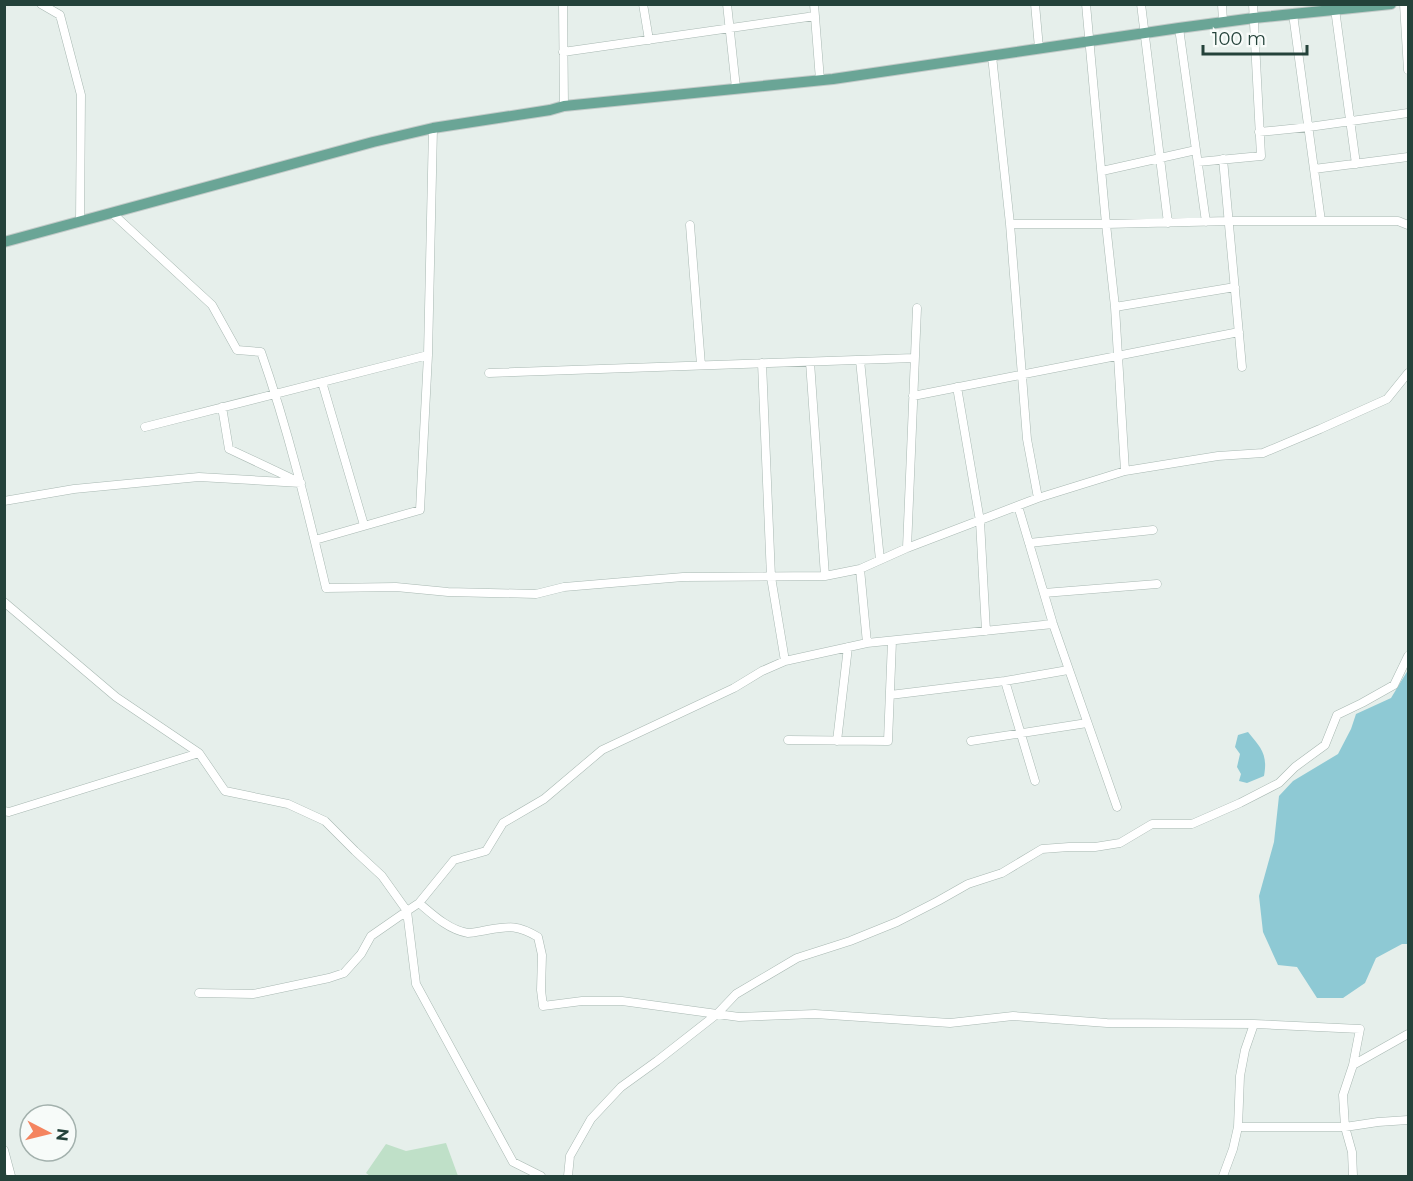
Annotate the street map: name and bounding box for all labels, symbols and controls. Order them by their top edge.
scale bar [1203,18,1306,56]
text: 100 m [1212,28,1266,50]
north arrow [18,1103,78,1163]
text: N [52,1127,73,1142]

